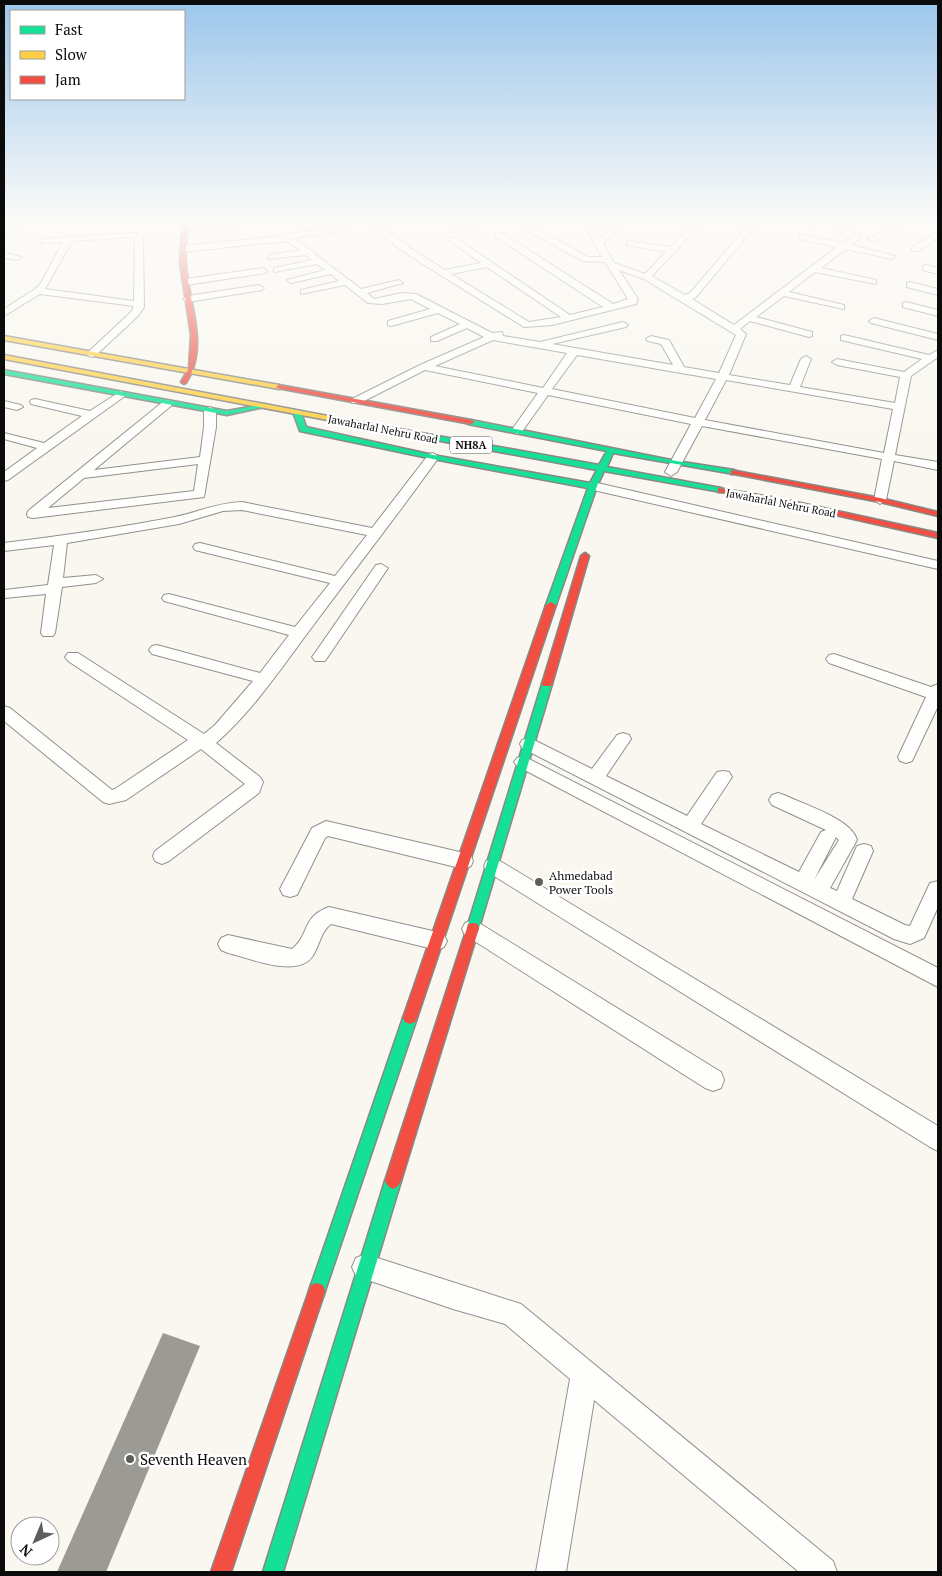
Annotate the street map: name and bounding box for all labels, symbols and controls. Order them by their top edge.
legend [10,10,185,100]
text: Fast [55,19,83,39]
text: Slow [55,44,88,64]
text: Jam [55,69,81,89]
street label: Jawaharlal Nehru Road [327,411,439,447]
road number: NH8A [450,436,492,454]
street label: Jawaharlal Nehru Road [725,485,837,521]
place label: Ahmedabad Power Tools [549,868,613,897]
marker: Ahmedabad Power Tools [533,876,545,888]
place label: Seventh Heaven [140,1449,247,1469]
marker: Seventh Heaven [124,1453,136,1465]
north arrow [10,1516,60,1566]
text: N [15,1540,36,1561]

